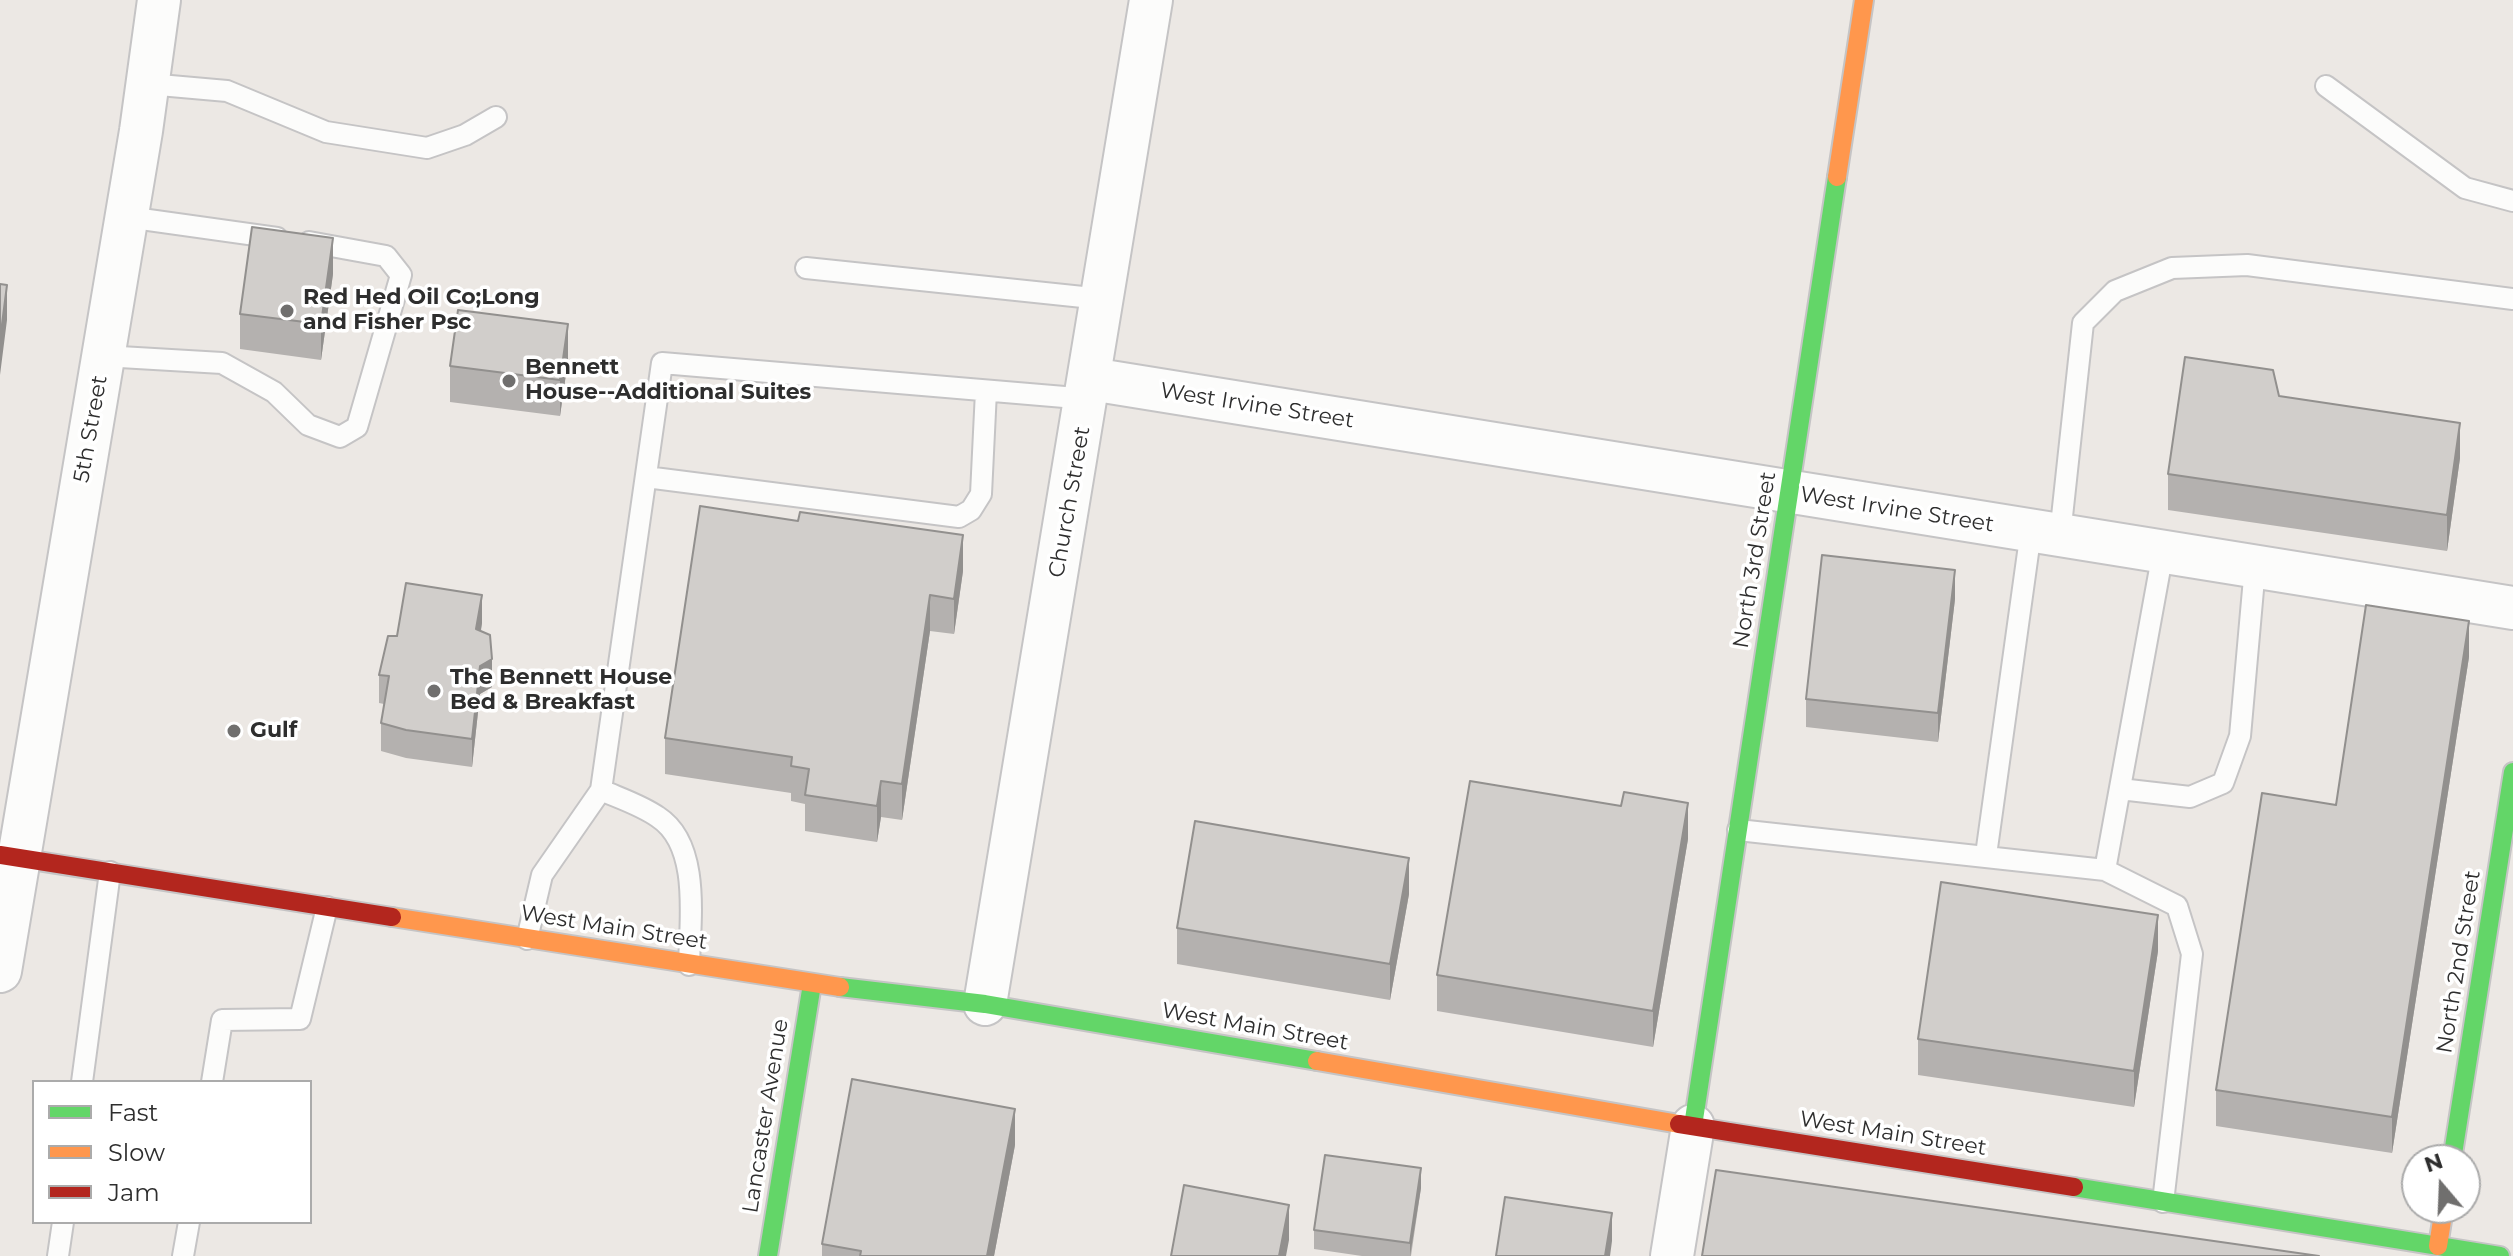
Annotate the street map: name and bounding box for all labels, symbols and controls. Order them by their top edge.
place label: Red Hed Oil Co;Long and Fisher Psc [303,285,540,336]
marker: Red Hed Oil Co;Long and Fisher Psc [278,302,296,320]
place label: Bennett House--Additional Suites [525,355,811,406]
marker: Bennett House--Additional Suites [500,372,518,390]
street label: 5th Street [69,373,113,485]
street label: West Irvine Street [1158,378,1356,434]
street label: Church Street [1044,424,1096,580]
street label: North 3rd Street [1728,470,1782,650]
street label: West Irvine Street [1798,482,1996,538]
place label: The Bennett House Bed & Breakfast [450,665,672,716]
marker: The Bennett House Bed & Breakfast [425,682,443,700]
place label: Gulf [250,718,297,744]
marker: Gulf [225,722,243,740]
street label: North 2nd Street [2431,869,2487,1055]
street label: West Main Street [519,900,709,956]
street label: West Main Street [1160,998,1350,1056]
street label: Lancaster Avenue [738,1017,794,1215]
legend [32,1080,312,1224]
text: Fast [108,1098,158,1127]
street label: West Main Street [1798,1106,1988,1162]
text: Slow [108,1138,165,1167]
north arrow [2401,1144,2481,1224]
text: N [2421,1147,2446,1178]
text: Jam [108,1178,160,1207]

